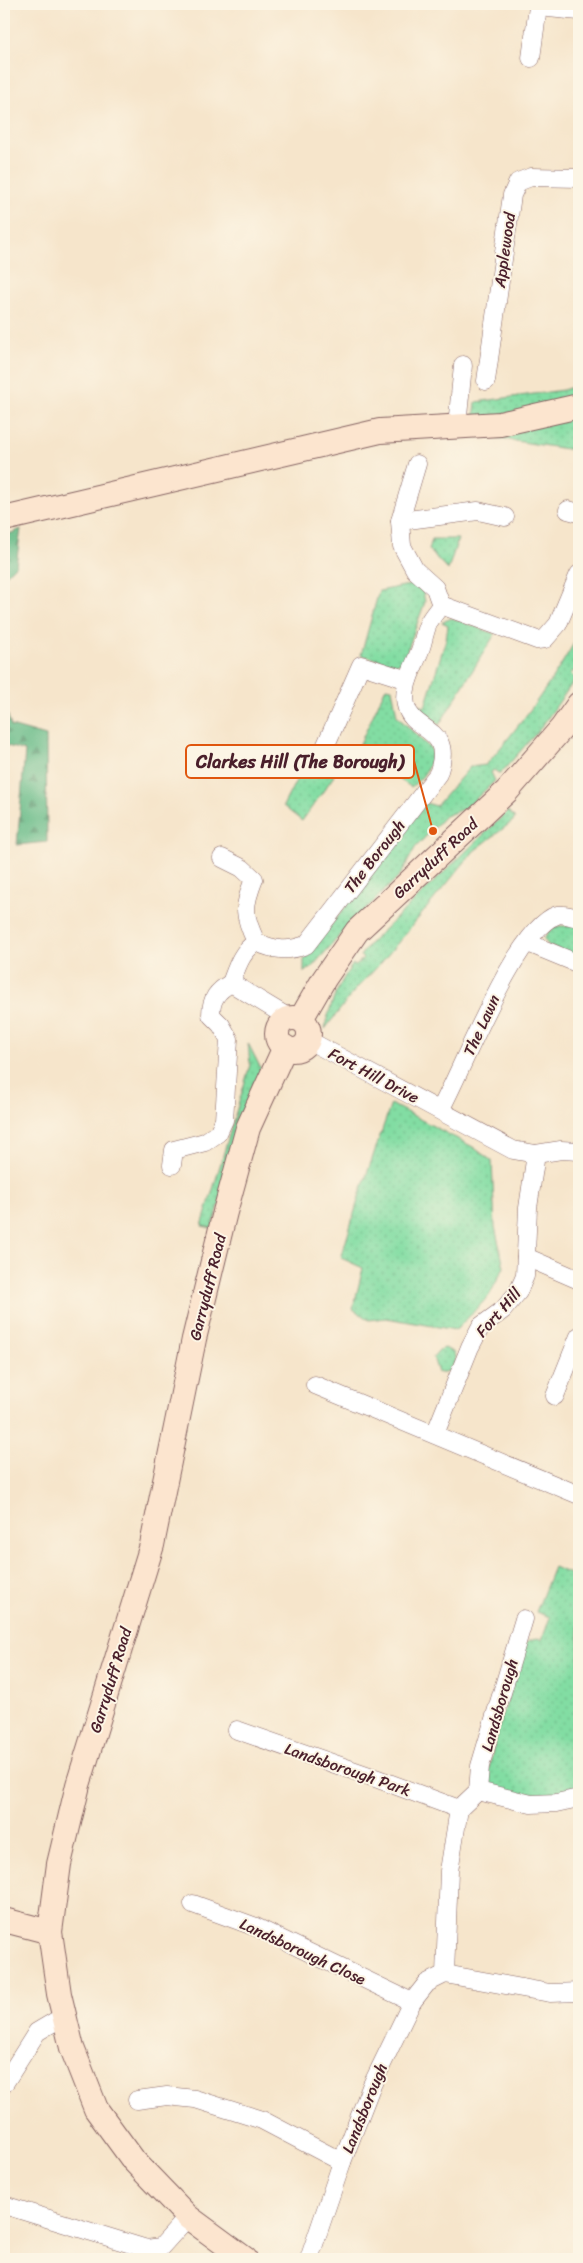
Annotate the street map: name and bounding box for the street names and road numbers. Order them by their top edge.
street label: Applewood [485,209,524,291]
street label: Garryduff Road [386,810,486,906]
street label: The Borough [336,813,413,900]
street label: The Lawn [455,989,508,1061]
street label: Fort Hill Drive [323,1039,425,1112]
street label: Garryduff Road [180,1229,235,1343]
street label: Fort Hill [468,1280,529,1344]
street label: Garryduff Road [81,1622,141,1736]
street label: Landsborough [472,1655,527,1755]
street label: Landsborough Park [281,1734,415,1805]
street label: Landsborough Close [235,1909,371,1994]
street label: Landsborough [333,2058,396,2158]

